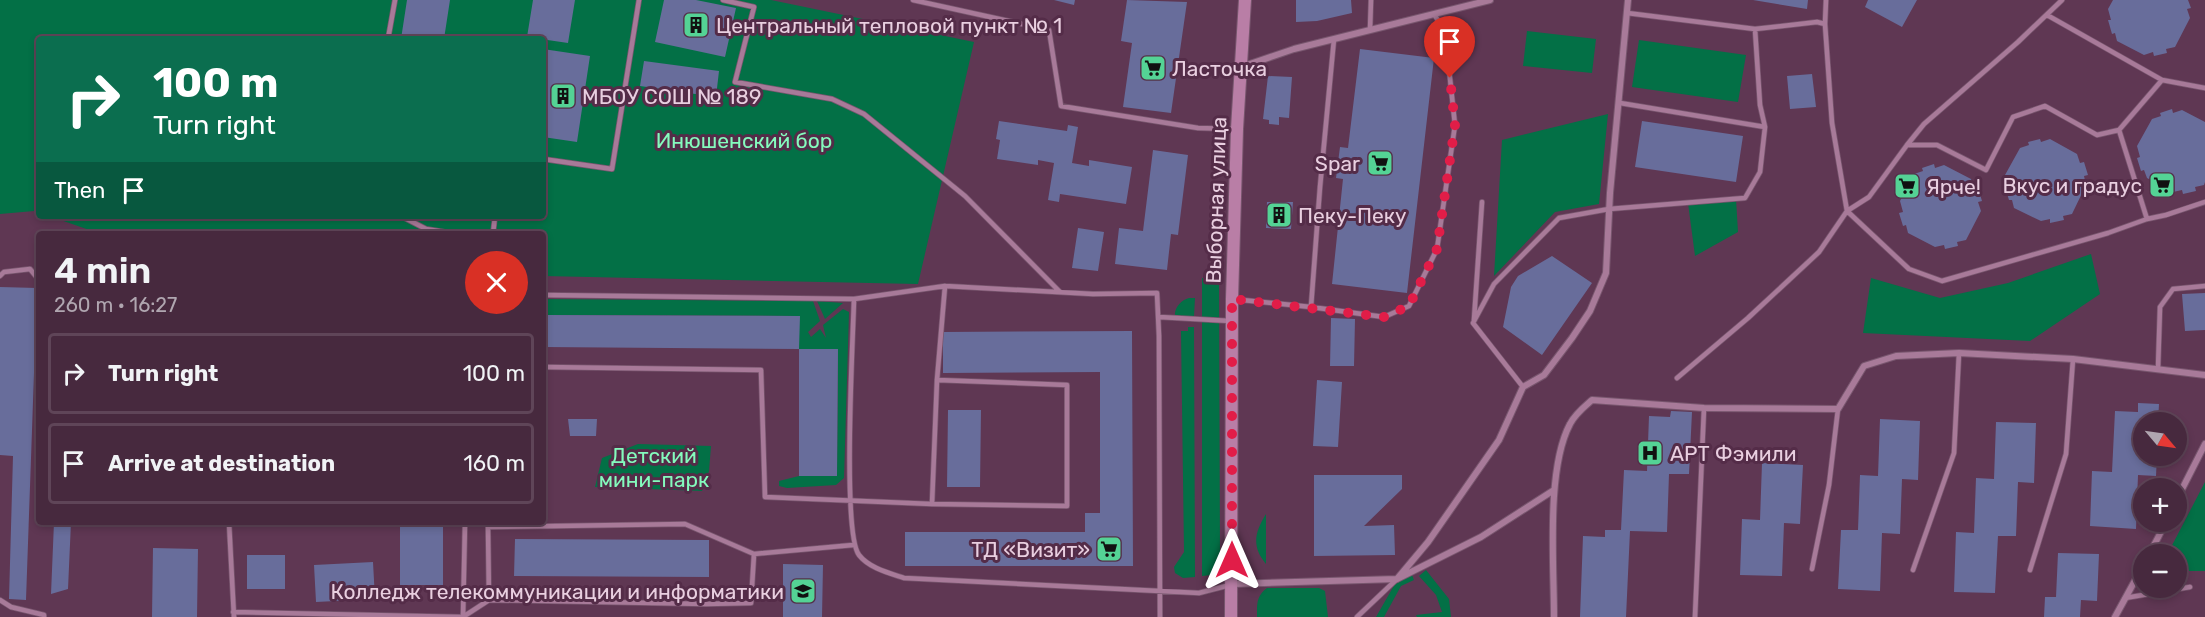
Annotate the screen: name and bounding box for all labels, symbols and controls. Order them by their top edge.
building icon: Центральный тепловой пункт № 1 [681,10,711,40]
place label: Центральный тепловой пункт № 1 [716,13,1062,38]
pin [1424,16,1475,78]
icon: arrive [1433,25,1466,58]
supermarket icon: Ласточка [1138,53,1168,83]
place label: Ласточка [1172,56,1267,81]
text: 100 m [153,58,278,108]
icon: right [54,60,132,138]
building icon: МБОУ СОШ № 189 [548,81,578,111]
place label: МБОУ СОШ № 189 [582,84,761,109]
text: Turn right [153,109,276,141]
street label: Выборная улица [1201,116,1231,284]
park label: Инюшенский бор [656,128,832,153]
supermarket icon: Spar [1365,148,1395,178]
place label: Spar [1315,151,1360,176]
supermarket icon: Вкус и градус [2147,170,2177,200]
supermarket icon: Ярче! [1892,171,1922,201]
place label: Вкус и градус [2002,173,2142,198]
icon: arrive [117,174,150,207]
place label: Ярче! [1926,174,1981,199]
text: Then [54,177,105,204]
building icon: Пеку-Пеку [1264,200,1294,230]
place label: Пеку-Пеку [1298,203,1407,228]
text: 4 min [54,249,151,292]
button: close [465,251,528,314]
text: 260 m · 16:27 [54,293,177,317]
icon: right [57,357,90,390]
text: Turn right [108,360,218,387]
text: 100 m [463,360,525,387]
north arrow [2133,412,2187,466]
map controls [2133,412,2187,598]
hospital icon: АРТ Фэмили [1635,438,1665,468]
place label: АРТ Фэмили [1670,441,1797,466]
park label: Детский мини-парк [599,443,709,492]
icon: arrive [57,447,90,480]
text: Arrive at destination [108,450,335,477]
text: 160 m [463,450,525,477]
button: + [2133,478,2187,532]
position arrow [1200,528,1264,592]
supermarket icon: ТД «Визит» [1094,534,1124,564]
place label: ТД «Визит» [971,537,1090,562]
button: − [2133,544,2187,598]
school or university icon: Колледж телекоммуникации и информатики [788,576,818,606]
place label: Колледж телекоммуникации и информатики [331,579,784,604]

